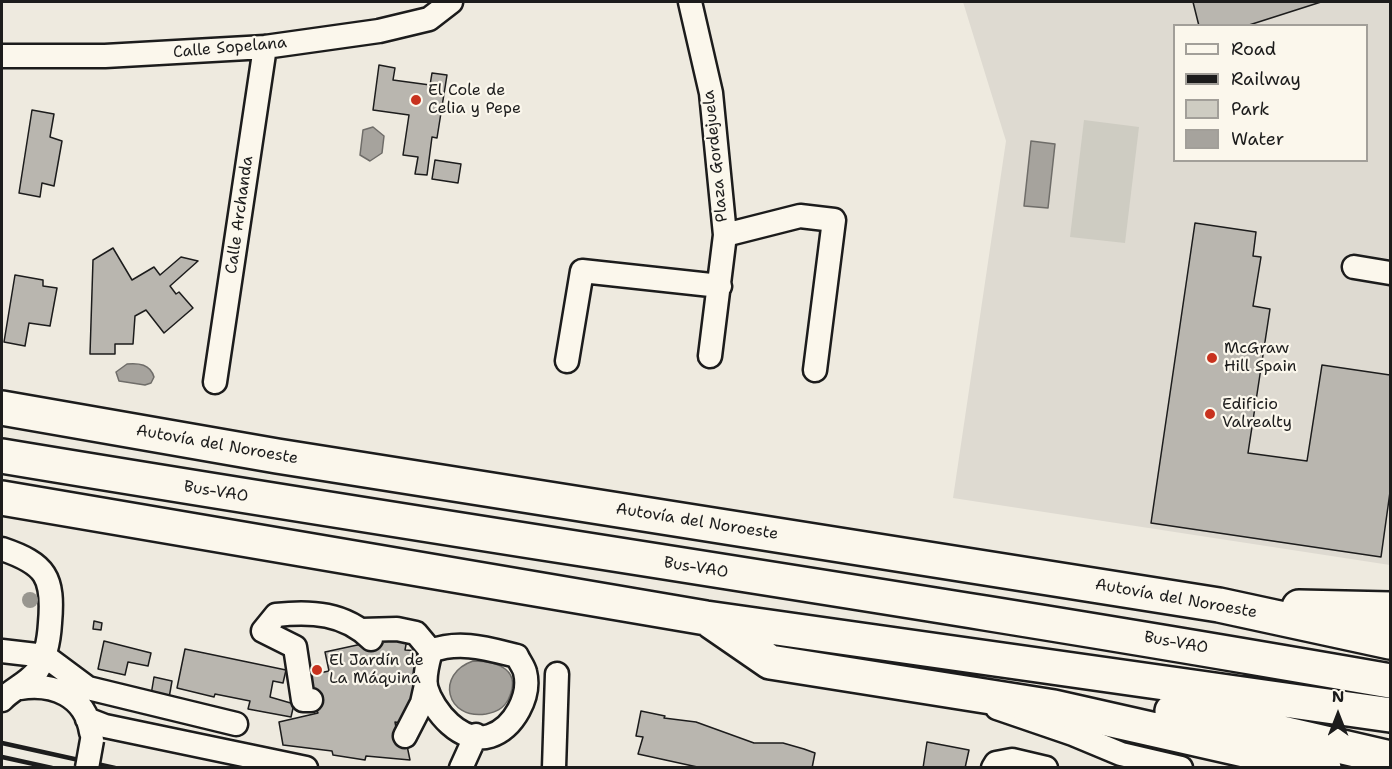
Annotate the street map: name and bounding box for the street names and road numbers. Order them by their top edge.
street label: Calle Sopelana [172,33,288,63]
street label: Plaza Gordejuela [700,89,732,223]
street label: Calle Archanda [222,155,258,275]
street label: Autovía del Noroeste [135,421,299,469]
street label: Bus-VAO [183,477,249,507]
street label: Autovía del Noroeste [614,500,780,544]
street label: Bus-VAO [663,553,729,583]
street label: Autovía del Noroeste [1094,575,1258,623]
street label: Bus-VAO [1142,628,1210,658]

